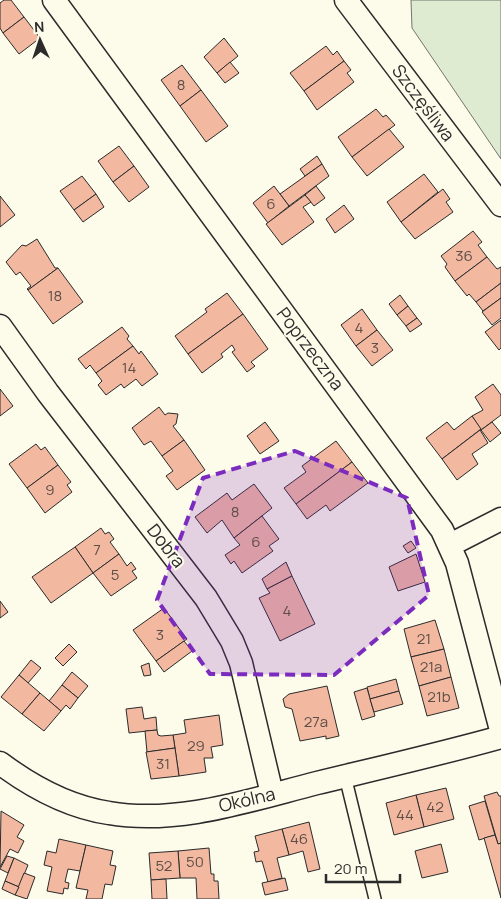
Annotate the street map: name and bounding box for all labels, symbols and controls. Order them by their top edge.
north arrow [15,15,65,65]
text: N [34,17,45,36]
street label: Szczęśliwa [387,59,461,146]
house number: 8 [177,74,185,95]
house number: 6 [266,193,276,214]
house number: 36 [455,245,473,266]
house number: 18 [48,285,62,306]
street label: Poprzeczna [272,302,350,395]
house number: 4 [355,317,364,338]
house number: 3 [371,337,379,358]
house number: 14 [122,357,136,378]
house number: 9 [45,479,55,500]
house number: 8 [231,501,239,522]
street label: Dobra [142,518,191,572]
house number: 6 [251,531,261,552]
house number: 7 [93,539,101,560]
house number: 5 [111,564,119,585]
house number: 4 [283,600,292,621]
house number: 3 [156,624,164,645]
house number: 21 [417,628,431,649]
house number: 21a [420,656,442,677]
house number: 21b [427,686,451,707]
house number: 27a [304,711,328,732]
house number: 29 [187,735,205,756]
house number: 31 [156,753,170,774]
street label: Okólna [216,781,277,817]
house number: 42 [426,796,444,817]
house number: 44 [396,804,414,825]
house number: 46 [290,828,308,849]
house number: 50 [186,851,204,872]
scale bar [326,852,400,884]
house number: 52 [156,855,172,876]
text: 20 m [334,858,367,879]

